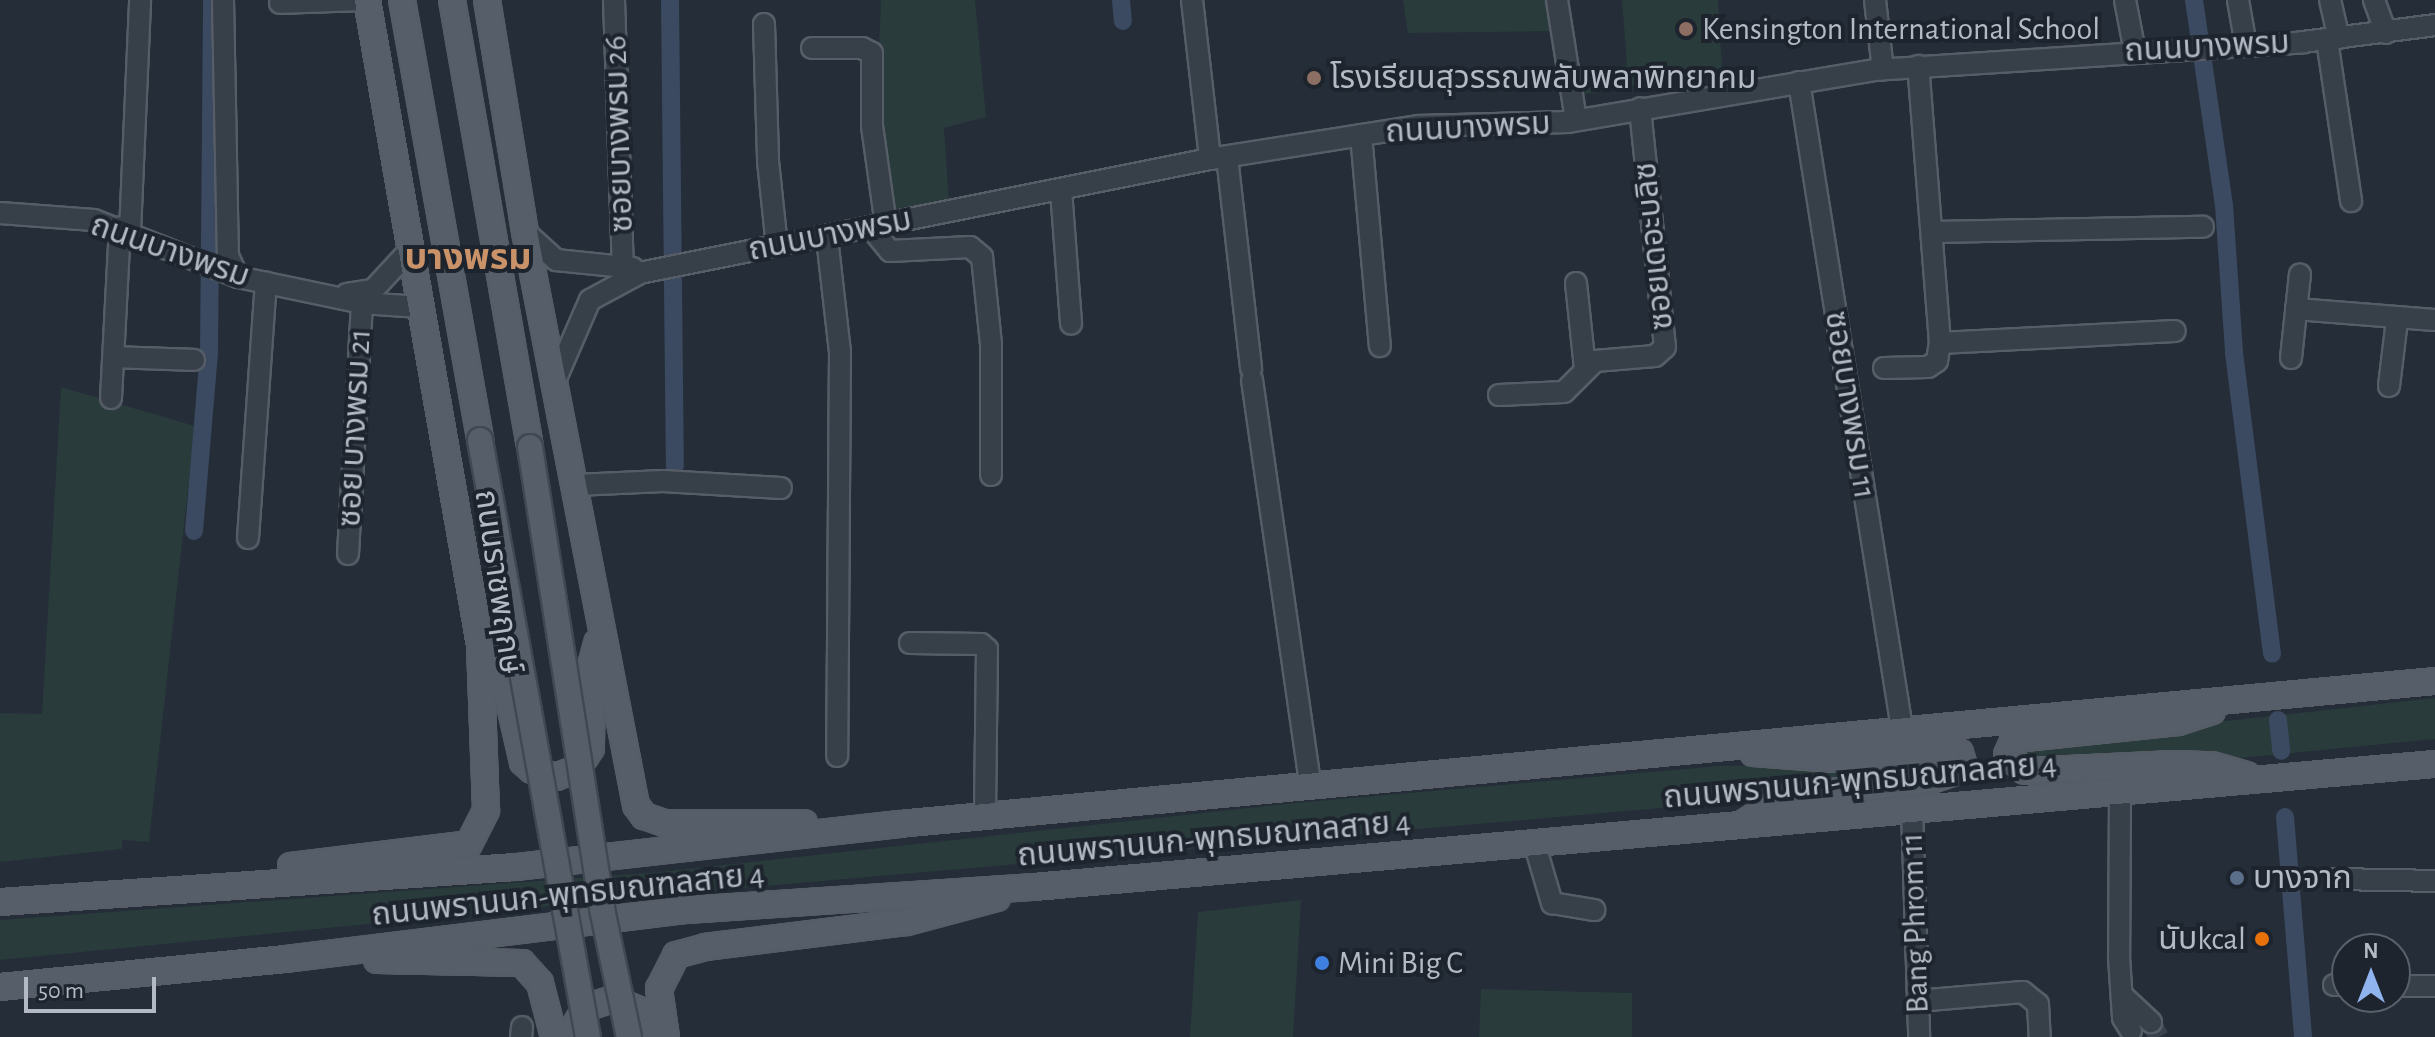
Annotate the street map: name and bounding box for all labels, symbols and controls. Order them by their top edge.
place label: Kensington International School [1702,10,2100,48]
marker: Kensington International School [1677,20,1695,38]
street label: ถนนบางพรม [2123,23,2291,71]
street label: ซอยบางพรม 26 [596,35,642,233]
place label: โรงเรียนสุวรรณพลับพลาพิทยาคม [1330,59,1756,97]
marker: โรงเรียนสุวรรณพลับพลาพิทยาคม [1305,69,1323,87]
street label: ถนนบางพรม [1384,104,1552,152]
street label: ซอยเดอะบลิซ [1626,160,1682,332]
street label: ถนนบางพรม [745,200,915,270]
street label: ถนนบางพรม [86,206,254,296]
district label: บางพรม [404,237,532,281]
street label: ซอยบางพรม 11 [1816,308,1884,502]
street label: ซอย บางพรม 21 [331,328,379,528]
street label: ถนนราชพฤกษ์ [466,487,530,677]
street label: ถนนพรานนก-พุทธมณฑลสาย 4 [1662,745,2058,817]
street label: ถนนพรานนก-พุทธมณฑลสาย 4 [1016,803,1412,875]
street label: Bang Phrom 11 [1893,832,1937,1014]
street label: ถนนพรานนก-พุทธมณฑลสาย 4 [370,855,766,935]
place label: บางจาก [2253,859,2352,897]
marker: บางจาก [2228,869,2246,887]
place label: นับkcal [2158,920,2246,958]
marker: นับkcal [2253,930,2271,948]
north arrow [2331,933,2411,1013]
text: N [2363,940,2379,962]
place label: Mini Big C [1338,944,1463,982]
marker: Mini Big C [1313,954,1331,972]
scale bar [28,961,160,1011]
text: 50 m [38,979,84,1003]

